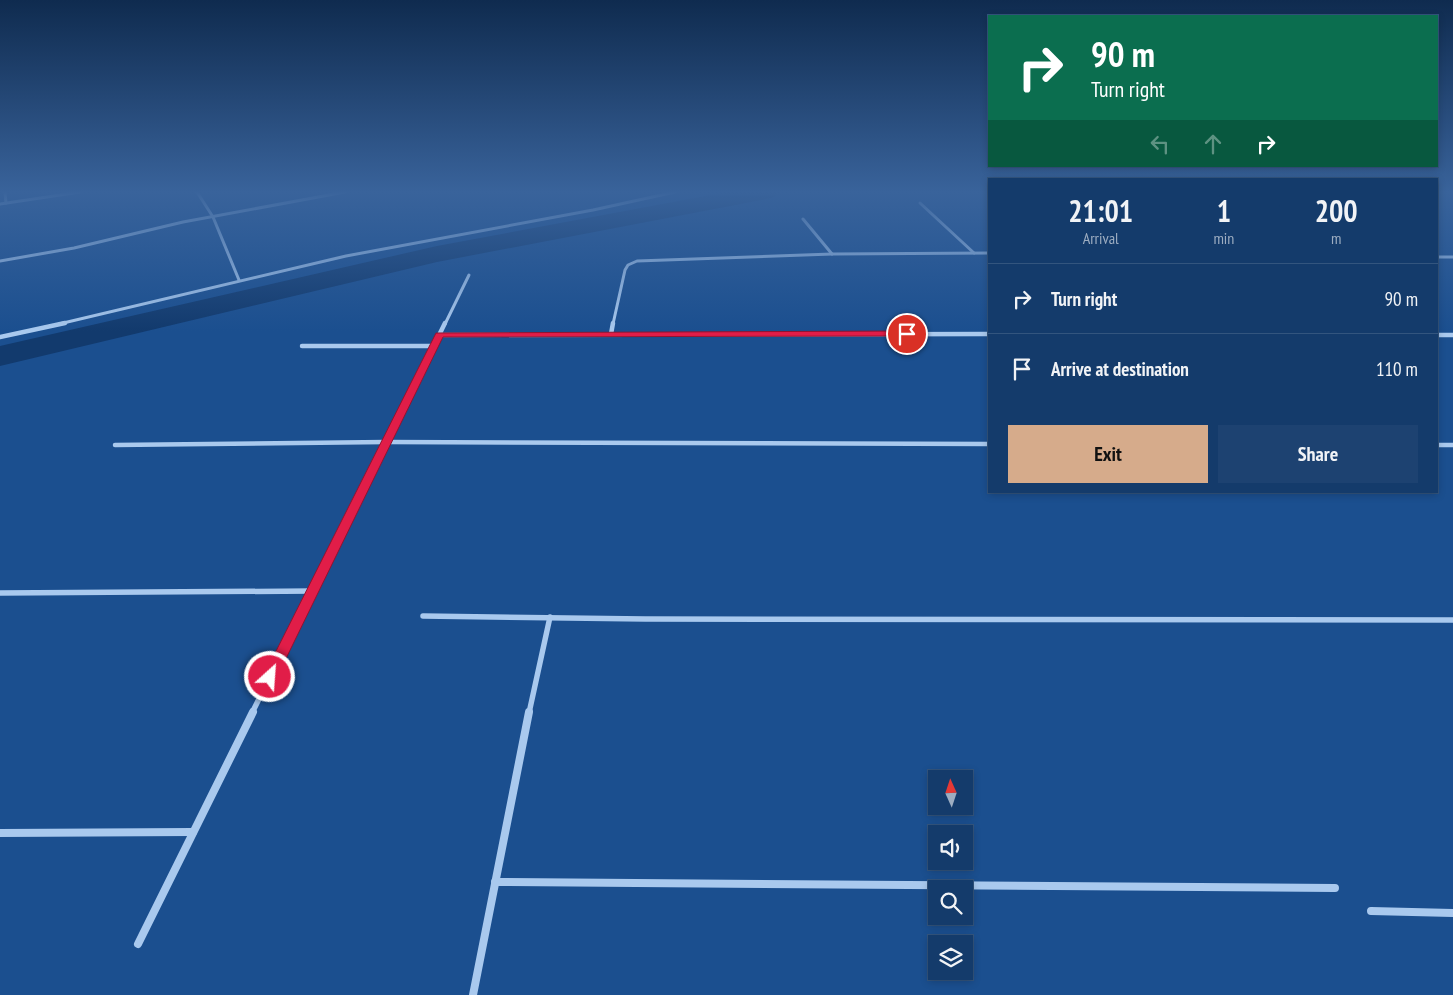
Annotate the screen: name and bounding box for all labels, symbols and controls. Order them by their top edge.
text: 90 m [1091,31,1155,77]
icon: right [1008,35,1073,100]
text: Turn right [1091,75,1165,103]
icon: left [1146,130,1174,158]
icon: ahead [1199,130,1227,158]
icon: right [1252,130,1280,158]
text: 21:01 [1068,191,1133,230]
text: 1 [1217,191,1231,230]
text: 200 [1315,191,1358,230]
text: Arrival [1083,228,1119,248]
text: min [1213,228,1234,248]
text: m [1331,228,1341,248]
icon: right [1008,285,1036,313]
text: Turn right [1051,287,1117,311]
text: 90 m [1385,287,1418,311]
pin [886,313,928,355]
icon: arrive [893,320,921,348]
icon: arrive [1008,355,1036,383]
text: Arrive at destination [1051,357,1189,381]
text: 110 m [1376,357,1418,381]
button: Exit [1008,425,1208,483]
button: Share [1218,425,1418,483]
position arrow [243,650,295,702]
north arrow [928,770,972,815]
map controls [928,770,973,980]
button: sound [928,825,973,870]
button: search [928,880,973,925]
button: layers [928,935,973,980]

